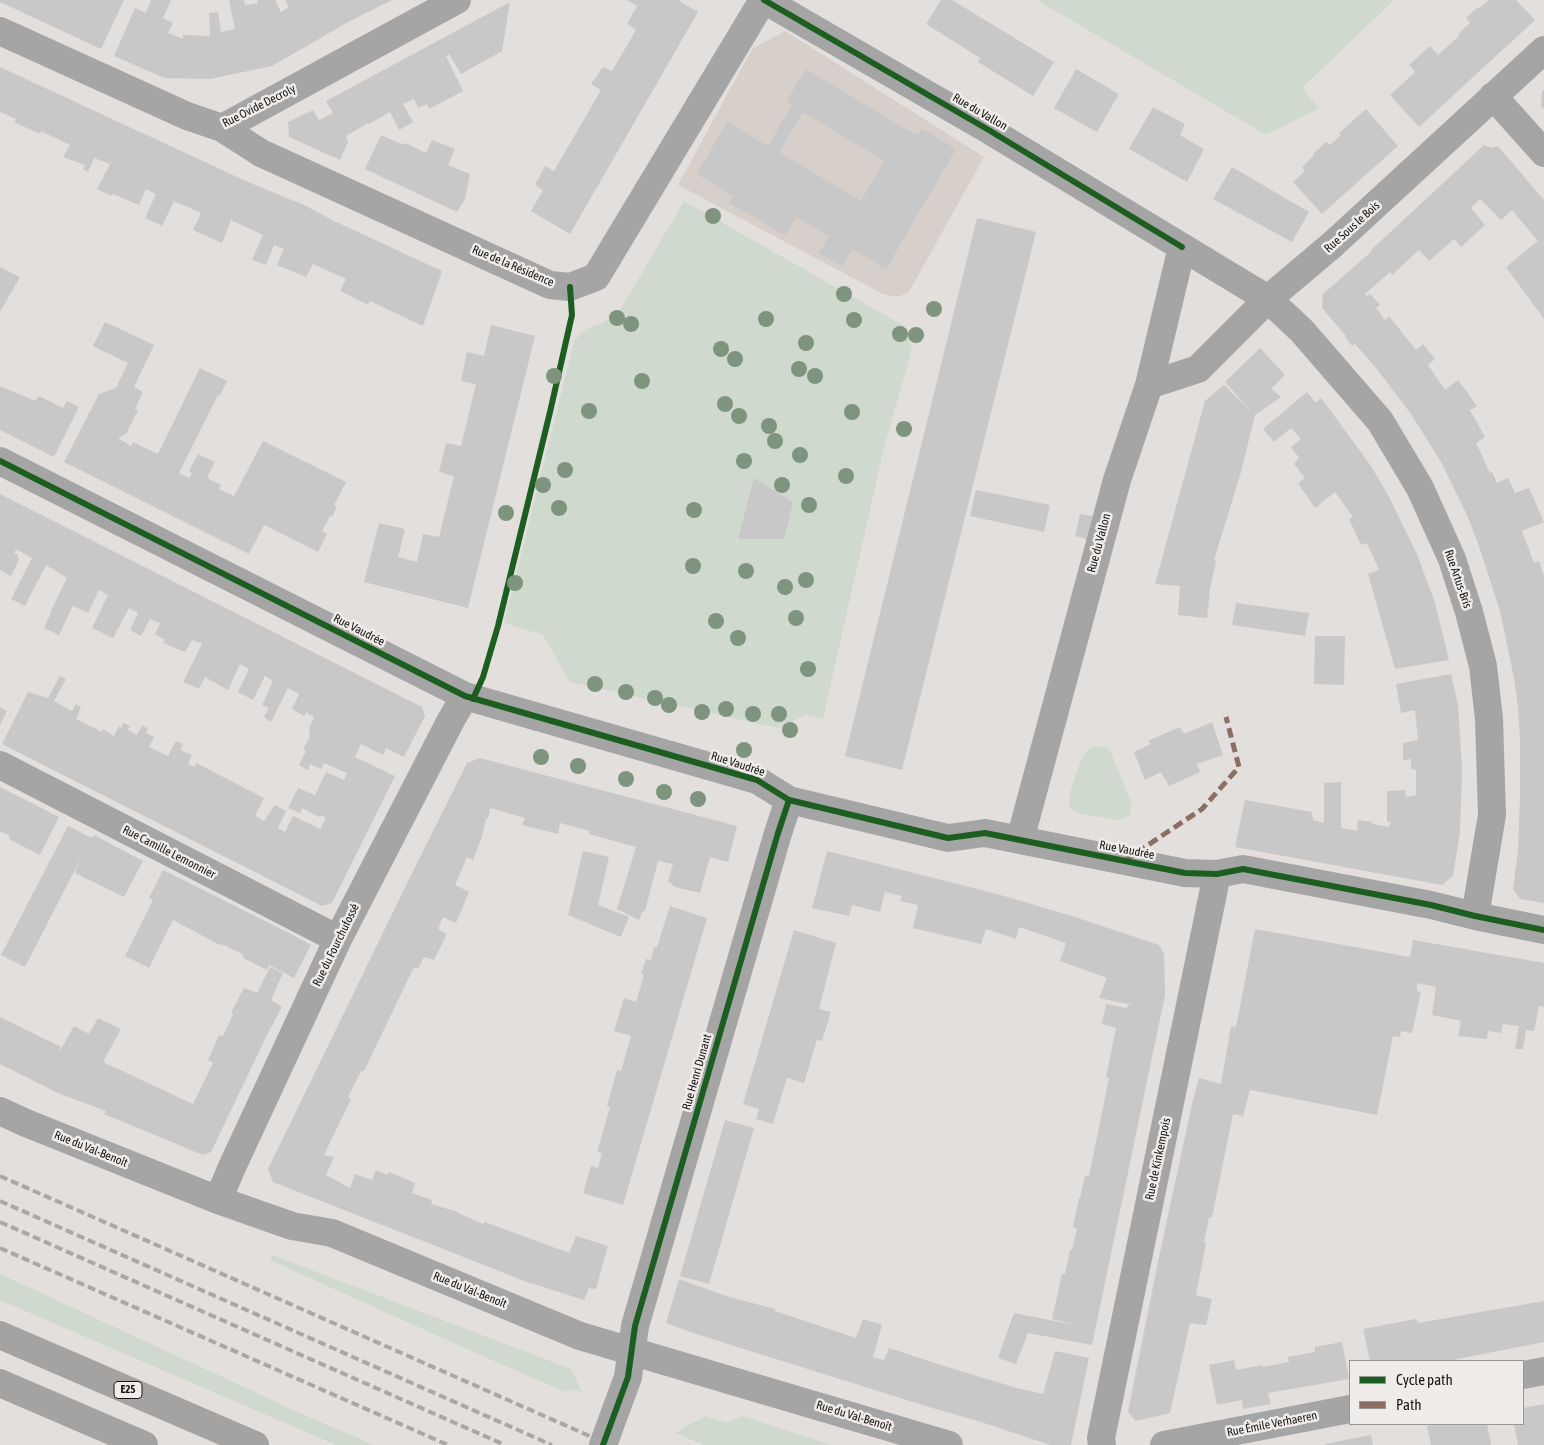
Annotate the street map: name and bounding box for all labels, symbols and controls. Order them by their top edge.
street label: Rue Ovide Decroly [220,81,298,131]
street label: Rue du Vallon [950,91,1010,133]
street label: Rue Sous le Bois [1321,198,1383,256]
street label: Rue de la Résidence [470,242,556,290]
street label: Rue du Vallon [1084,512,1114,574]
street label: Rue Artus-Bris [1441,548,1475,610]
street label: Rue Vaudrée [331,611,387,649]
street label: Rue Vaudrée [709,749,767,779]
street label: Rue Camille Lemonnier [120,822,218,882]
street label: Rue Vaudrée [1098,838,1156,862]
street label: Rue du Fourchufossé [310,901,362,989]
street label: Rue Henri Dunant [679,1032,715,1112]
street label: Rue de Kinkempois [1142,1117,1174,1201]
street label: Rue du Val-Benoît [52,1128,130,1170]
street label: Rue du Val-Benoît [431,1269,509,1311]
legend [1349,1360,1524,1425]
text: Cycle path [1396,1371,1453,1388]
road number: E25 [114,1382,142,1398]
text: Path [1396,1396,1422,1413]
street label: Rue du Val-Benoît [815,1398,893,1434]
street label: Rue Émile Verhaeren [1226,1408,1318,1440]

